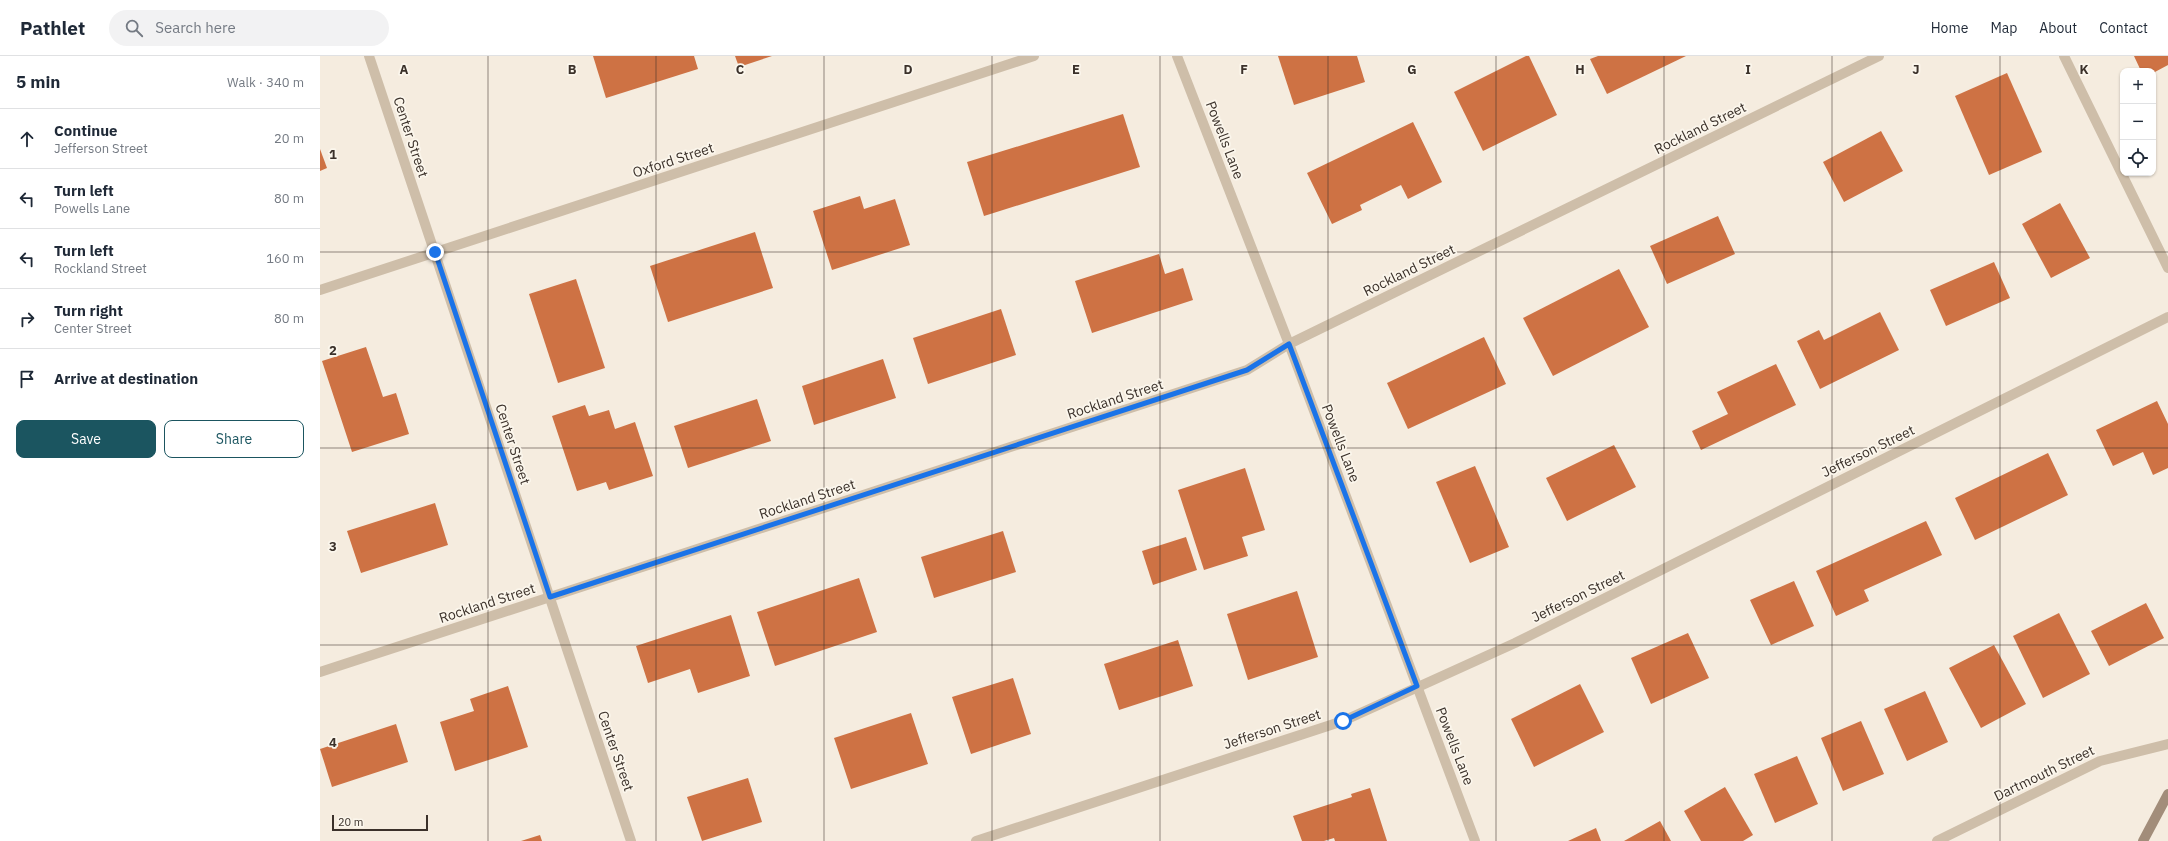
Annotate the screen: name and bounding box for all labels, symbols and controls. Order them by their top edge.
search box [109,10,389,46]
text: Pathlet [20,16,85,40]
icon: search [123,17,145,39]
text: Search here [155,18,236,37]
text: Home [1931,19,1968,37]
text: Map [1990,19,2017,37]
text: About [2039,19,2077,37]
text: Contact [2099,19,2148,37]
text: A [400,61,409,78]
text: B [568,61,577,78]
text: C [736,61,745,78]
text: D [903,61,913,78]
text: E [1072,61,1080,78]
text: F [1240,61,1248,78]
text: G [1407,61,1417,78]
text: H [1575,61,1585,78]
text: I [1745,61,1751,78]
text: J [1912,61,1920,78]
text: K [2079,61,2089,78]
map controls [2120,68,2156,176]
button: + [2120,68,2156,104]
text: 5 min [16,71,60,93]
text: Walk · 340 m [227,74,304,91]
street label: Center Street [390,94,433,180]
street label: Powells Lane [1202,98,1248,182]
street label: Rockland Street [1651,98,1749,158]
button: − [2120,104,2156,140]
text: Continue [54,121,118,140]
icon: ahead [16,128,38,150]
text: 20 m [274,130,304,147]
street label: Oxford Street [630,138,716,182]
text: Jefferson Street [54,140,148,157]
button: locate [2120,140,2156,176]
text: 1 [329,146,337,163]
text: Turn left [54,181,114,200]
icon: left [16,188,38,210]
text: 80 m [274,190,304,207]
text: Powells Lane [54,200,130,217]
street label: Rockland Street [1360,240,1458,300]
text: Turn left [54,241,114,260]
route end [426,243,444,261]
icon: left [16,248,38,270]
text: 160 m [266,250,304,267]
text: Rockland Street [54,260,147,277]
text: Turn right [54,301,123,320]
icon: right [16,308,38,330]
text: 80 m [274,310,304,327]
text: Center Street [54,320,132,337]
text: 2 [329,342,337,359]
icon: arrive [16,368,38,390]
text: Arrive at destination [54,369,198,388]
street label: Rockland Street [1065,375,1165,423]
street label: Center Street [492,401,535,487]
street label: Powells Lane [1318,401,1364,485]
button: Save [16,420,156,458]
button: Share [164,420,304,458]
street label: Jefferson Street [1819,421,1917,481]
street label: Rockland Street [757,475,857,523]
text: 3 [329,538,337,555]
street label: Jefferson Street [1529,566,1627,626]
street label: Rockland Street [437,579,537,627]
street label: Powells Lane [1432,704,1478,788]
street label: Jefferson Street [1221,705,1323,753]
street label: Center Street [594,708,638,794]
route start [1334,712,1352,730]
text: 4 [329,734,337,751]
street label: Dartmouth Street [1991,741,2097,805]
scale bar [332,813,428,832]
text: 20 m [338,815,363,829]

